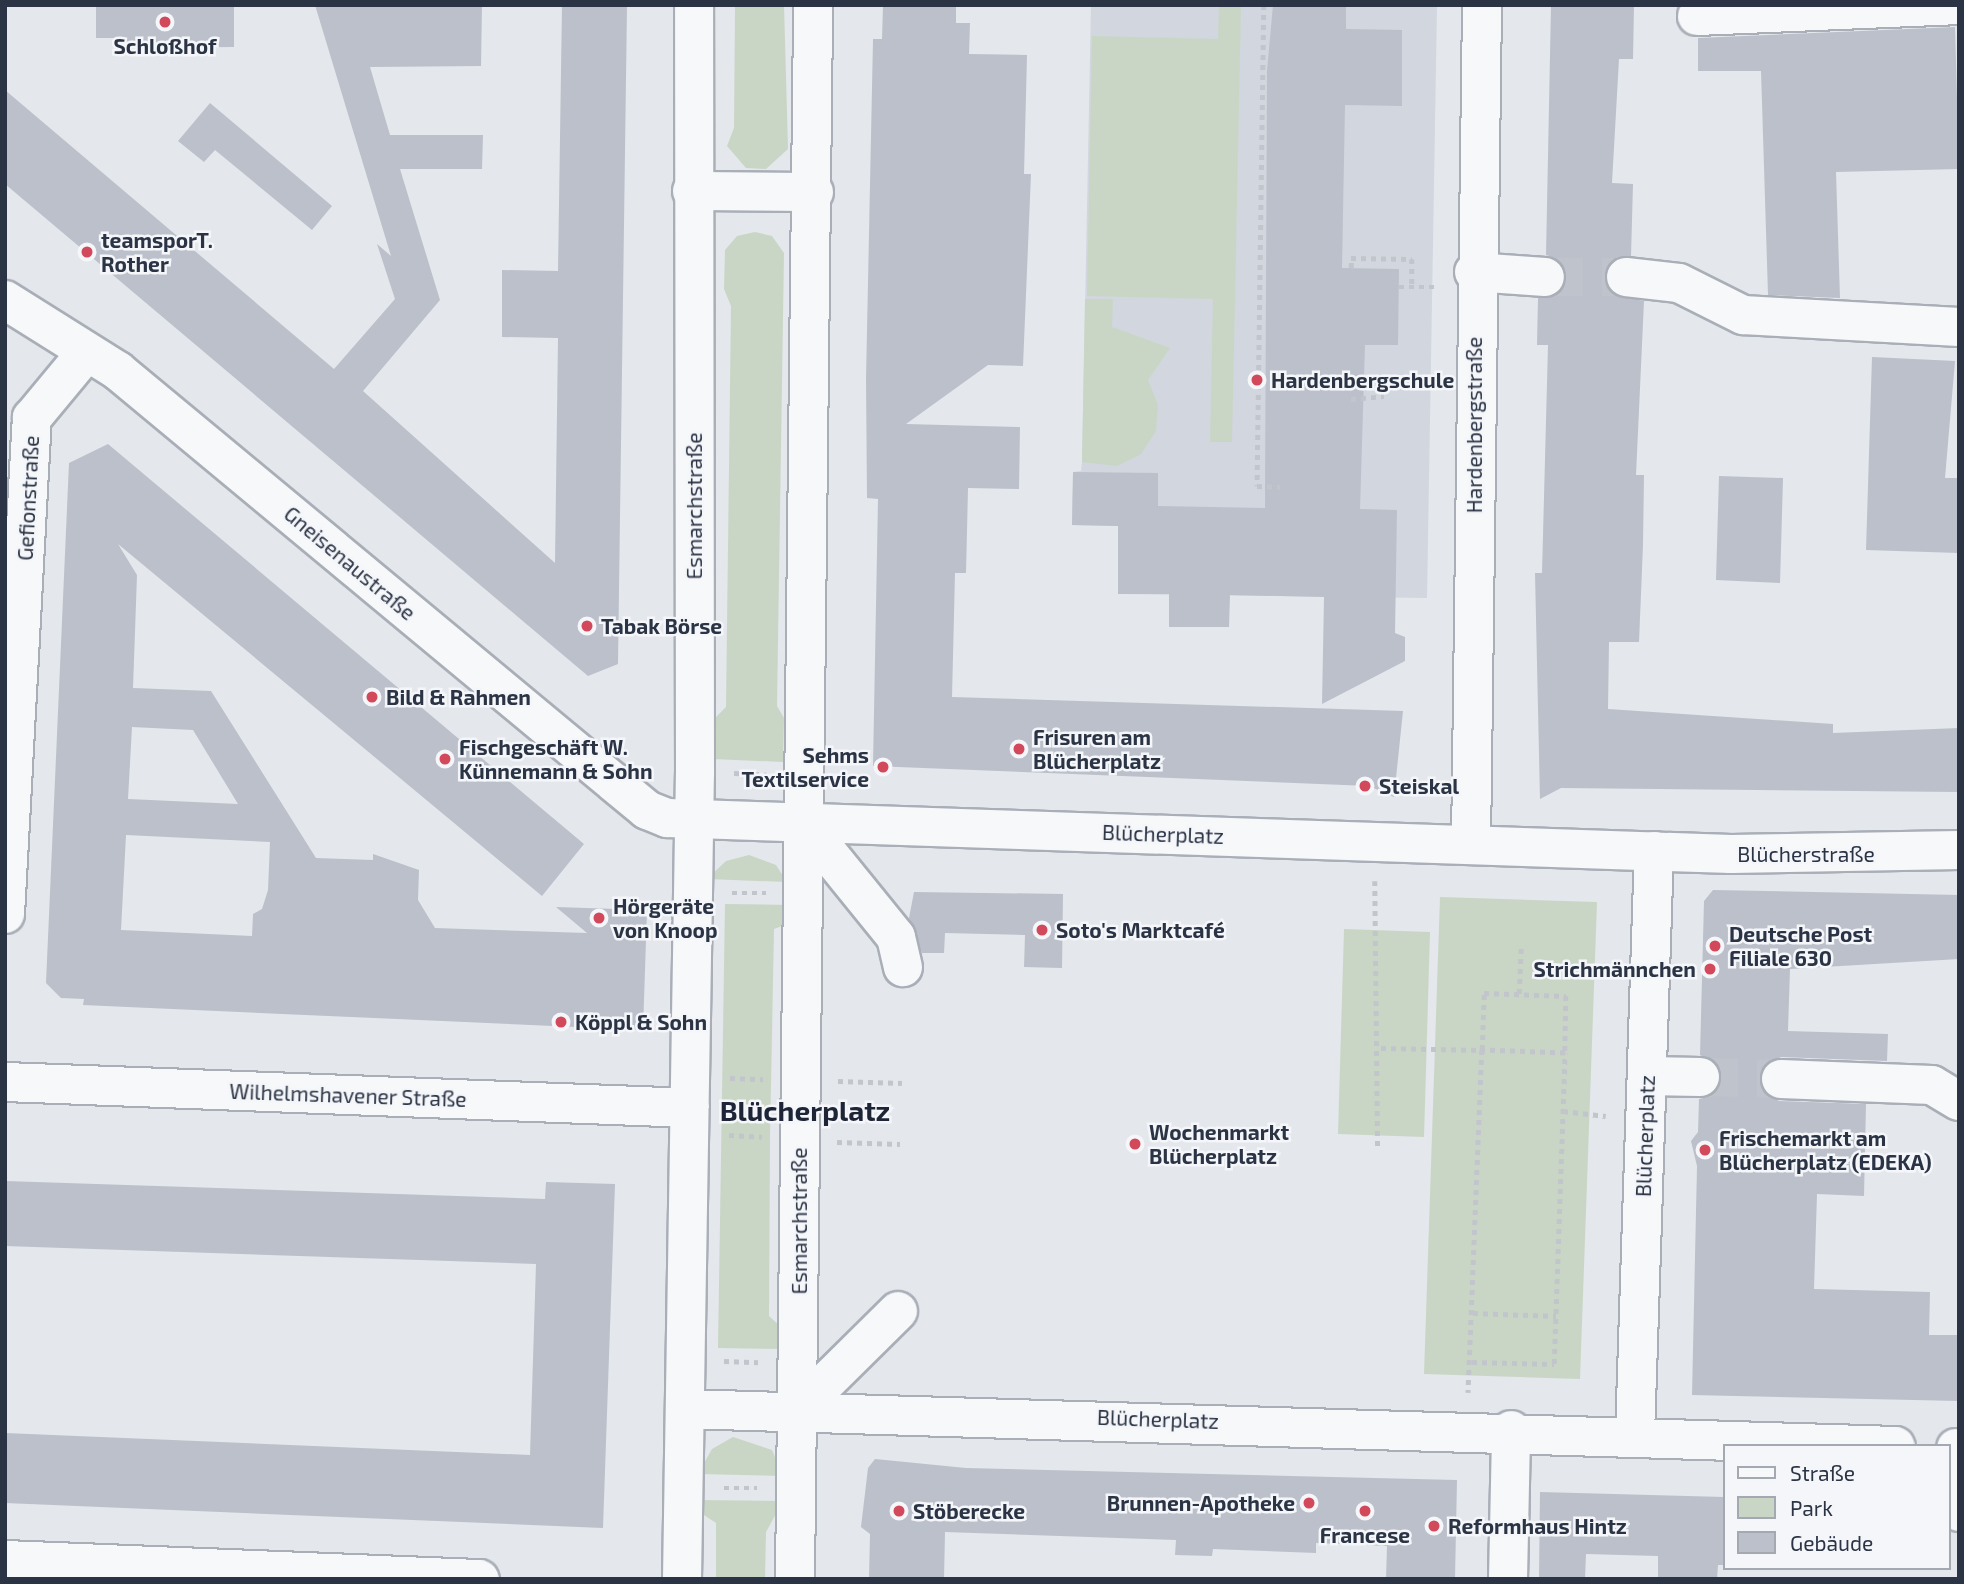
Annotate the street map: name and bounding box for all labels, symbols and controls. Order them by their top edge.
marker: Schloßhof [157,14,173,30]
place label: Schloßhof [113,33,217,59]
place label: teamsporT. Rother [101,227,213,277]
marker: teamsporT. Rother [79,244,95,260]
street label: Hardenbergstraße [1461,337,1487,513]
place label: Hardenbergschule [1271,367,1454,393]
marker: Hardenbergschule [1249,372,1265,388]
street label: Esmarchstraße [681,432,707,580]
street label: Gefionstraße [12,435,44,561]
street label: Gneisenaustraße [279,501,421,625]
place label: Tabak Börse [601,613,722,639]
marker: Tabak Börse [579,618,595,634]
place label: Bild & Rahmen [386,684,531,710]
marker: Bild & Rahmen [364,689,380,705]
place label: Frisuren am Blücherplatz [1033,724,1161,774]
place label: Fischgeschäft W. Künnemann & Sohn [459,734,653,784]
marker: Frisuren am Blücherplatz [1011,741,1027,757]
place label: Sehms Textilservice [741,742,869,792]
marker: Fischgeschäft W. Künnemann & Sohn [437,751,453,767]
marker: Sehms Textilservice [875,759,891,775]
place label: Steiskal [1379,773,1459,799]
marker: Steiskal [1357,778,1373,794]
street label: Blücherplatz [1102,819,1224,849]
street label: Blücherstraße [1737,841,1875,867]
place label: Hörgeräte von Knoop [613,893,718,943]
marker: Hörgeräte von Knoop [591,910,607,926]
place label: Soto's Marktcafé [1056,917,1225,943]
place label: Deutsche Post Filiale 630 [1729,921,1872,971]
marker: Soto's Marktcafé [1034,922,1050,938]
marker: Deutsche Post Filiale 630 [1707,938,1723,954]
place label: Strichmännchen [1534,956,1696,982]
marker: Strichmännchen [1702,961,1718,977]
place label: Köppl & Sohn [575,1009,708,1035]
marker: Köppl & Sohn [553,1014,569,1030]
street label: Blücherplatz [1630,1075,1660,1197]
street label: Wilhelmshavener Straße [229,1078,467,1112]
district label: Blücherplatz [720,1093,890,1127]
place label: Wochenmarkt Blücherplatz [1149,1119,1289,1169]
place label: Frischemarkt am Blücherplatz (EDEKA) [1719,1125,1932,1175]
marker: Wochenmarkt Blücherplatz [1127,1136,1143,1152]
marker: Frischemarkt am Blücherplatz (EDEKA) [1697,1142,1713,1158]
street label: Esmarchstraße [786,1147,812,1295]
street label: Blücherplatz [1097,1404,1219,1434]
legend [1722,1444,1950,1570]
text: Straße [1790,1460,1855,1485]
place label: Brunnen-Apotheke [1107,1490,1295,1516]
marker: Brunnen-Apotheke [1301,1495,1317,1511]
text: Park [1790,1495,1833,1520]
place label: Stöberecke [913,1498,1025,1524]
marker: Stöberecke [891,1503,907,1519]
marker: Francese [1357,1503,1373,1519]
place label: Reformhaus Hintz [1448,1513,1627,1539]
marker: Reformhaus Hintz [1426,1518,1442,1534]
place label: Francese [1320,1522,1410,1548]
text: Gebäude [1790,1530,1873,1555]

